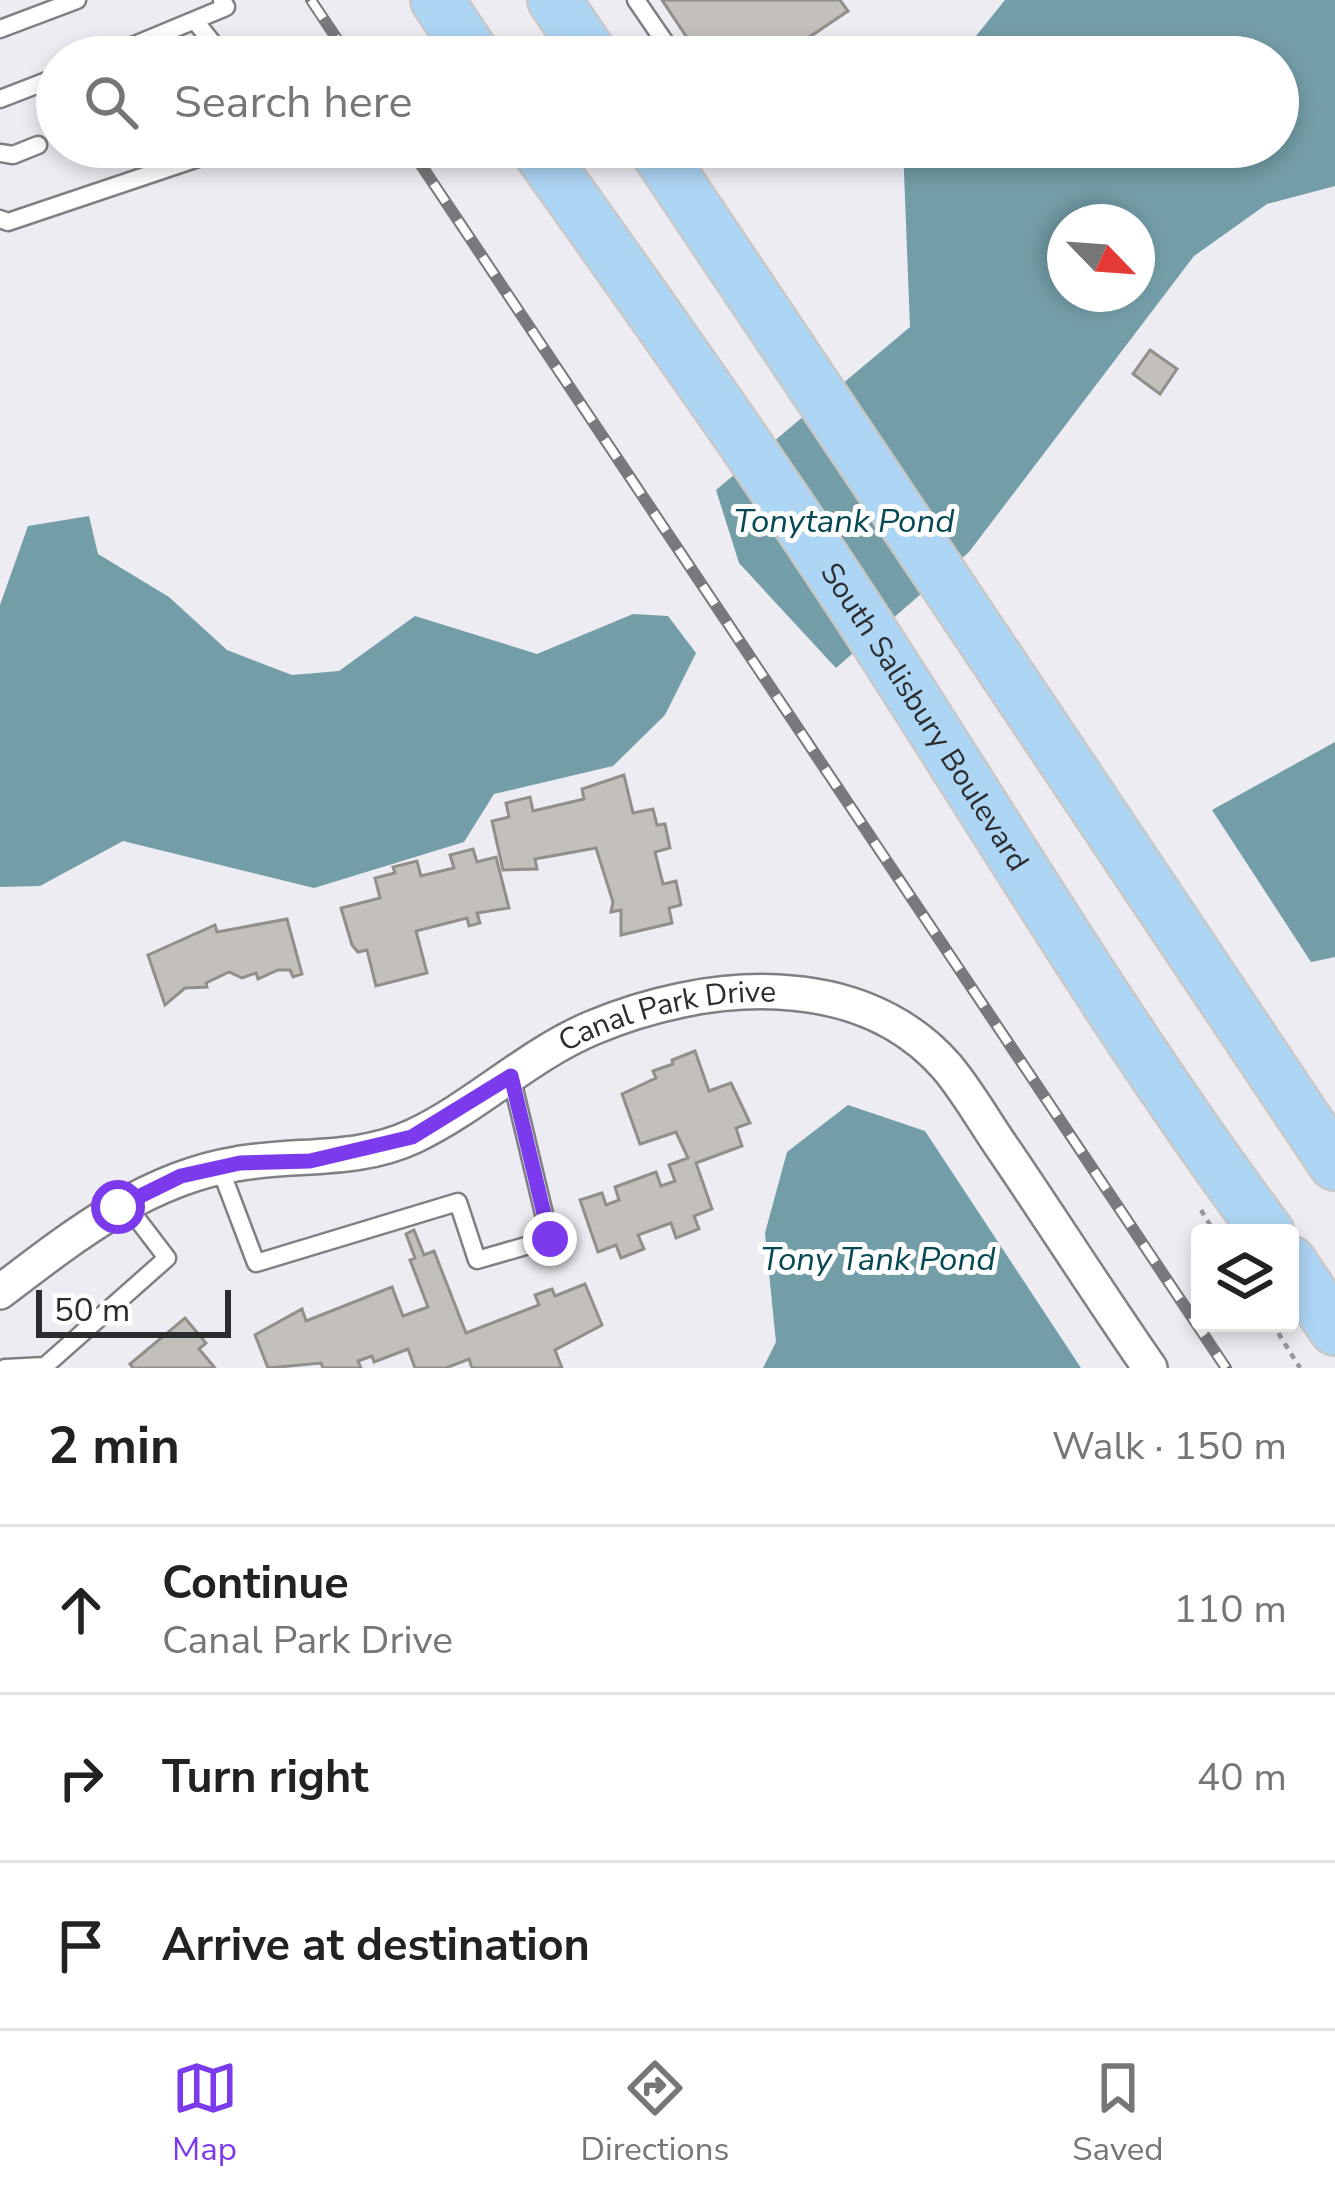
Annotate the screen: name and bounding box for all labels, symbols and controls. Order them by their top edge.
search box [36,36,1299,168]
icon: search [78,69,144,135]
text: Search here [174,72,413,133]
north arrow [1047,204,1155,312]
water label: Tonytank Pond [734,499,955,544]
street label: South Salisbury Boulevard [810,555,1038,879]
street label: Canal Park Drive [551,972,776,1062]
route start [91,1180,145,1234]
route end [523,1212,577,1266]
map controls [1191,1224,1299,1332]
button: layers [1191,1224,1299,1332]
water label: Tony Tank Pond [761,1237,996,1282]
scale bar [36,1284,231,1337]
text: 50 m [54,1288,130,1333]
text: 2 min [48,1411,180,1481]
text: Walk · 150 m [1052,1420,1287,1473]
text: Continue [162,1553,349,1614]
icon: ahead [48,1577,114,1643]
text: 110 m [1173,1583,1287,1636]
text: Canal Park Drive [162,1614,453,1667]
icon: right [48,1745,114,1811]
text: Turn right [162,1747,369,1808]
text: 40 m [1197,1751,1287,1804]
icon: arrive [48,1913,114,1979]
text: Arrive at destination [162,1915,590,1976]
tab: Map [172,2055,238,2172]
tab: Directions [581,2055,729,2172]
tab: Saved [1072,2055,1163,2172]

